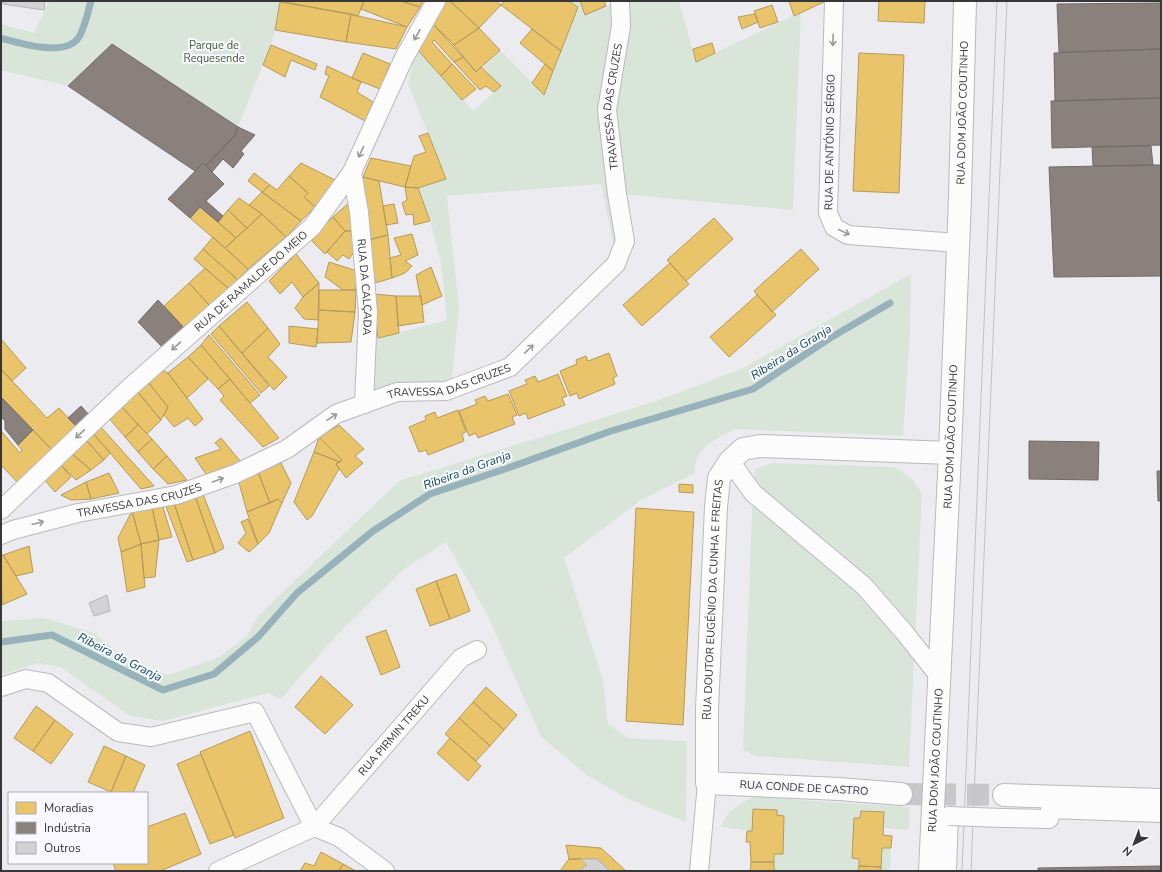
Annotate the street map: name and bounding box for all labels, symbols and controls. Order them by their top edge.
one-way arrow [412,29,420,41]
one-way arrow [829,33,836,46]
park label: Parque de Requesende [183,38,245,66]
street label: RUA DOM JOÃO COUTINHO [953,40,971,185]
street label: TRAVESSA DAS CRUZES [600,42,626,171]
street label: RUA DE ANTÓNIO SÉRGIO [820,74,839,210]
one-way arrow [357,146,364,158]
street label: RUA DE RAMALDE DO MEIO [191,227,311,335]
one-way arrow [838,229,850,236]
street label: RUA DA CALÇADA [354,238,376,336]
water label: Ribeira da Granja [748,321,834,383]
one-way arrow [172,341,182,350]
one-way arrow [524,344,534,353]
street label: TRAVESSA DAS CRUZES [385,360,513,402]
street label: RUA DOM JOÃO COUTINHO [940,364,961,509]
one-way arrow [326,413,337,422]
one-way arrow [75,429,85,439]
water label: Ribeira da Granja [421,447,513,493]
one-way arrow [212,475,224,483]
street label: RUA DOUTOR EUGÉNIO DA CUNHA E FREITAS [699,478,726,720]
street label: TRAVESSA DAS CRUZES [76,479,204,521]
one-way arrow [31,519,44,526]
water label: Ribeira da Granja [75,629,165,685]
street label: RUA DOM JOÃO COUTINHO [924,688,946,832]
street label: RUA PIRMIN TREKU [355,692,433,779]
street label: RUA CONDE DE CASTRO [739,777,869,799]
legend [8,792,148,864]
text: Moradias [44,800,94,816]
text: Indústria [44,820,91,836]
north arrow [1114,824,1154,864]
text: Outros [44,840,81,856]
text: N [1120,843,1136,859]

